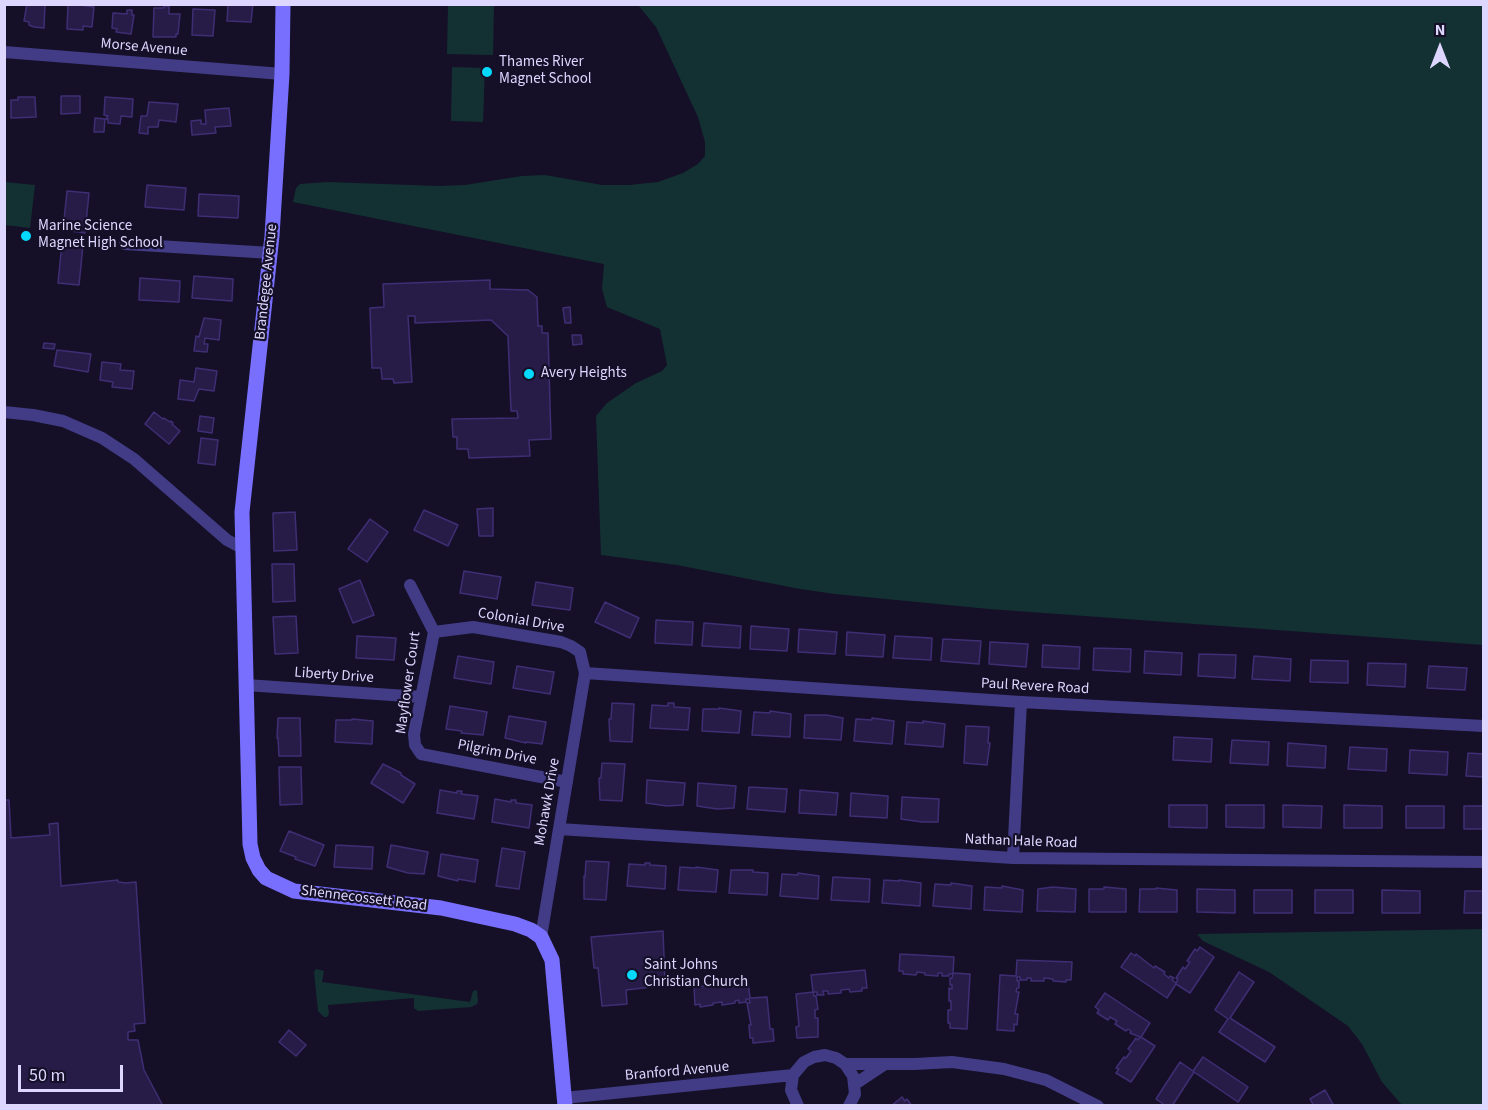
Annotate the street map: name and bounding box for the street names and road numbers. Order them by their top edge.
street label: Morse Avenue [100,35,188,61]
street label: Brandegee Avenue [252,223,282,341]
street label: Colonial Drive [476,605,566,637]
street label: Mayflower Court [393,631,425,735]
street label: Liberty Drive [294,664,374,688]
street label: Paul Revere Road [980,675,1090,699]
street label: Pilgrim Drive [456,736,538,770]
street label: Mohawk Drive [531,757,565,847]
street label: Nathan Hale Road [964,831,1078,853]
street label: Shennecossett Road [300,882,428,916]
street label: Branford Avenue [624,1058,730,1086]

